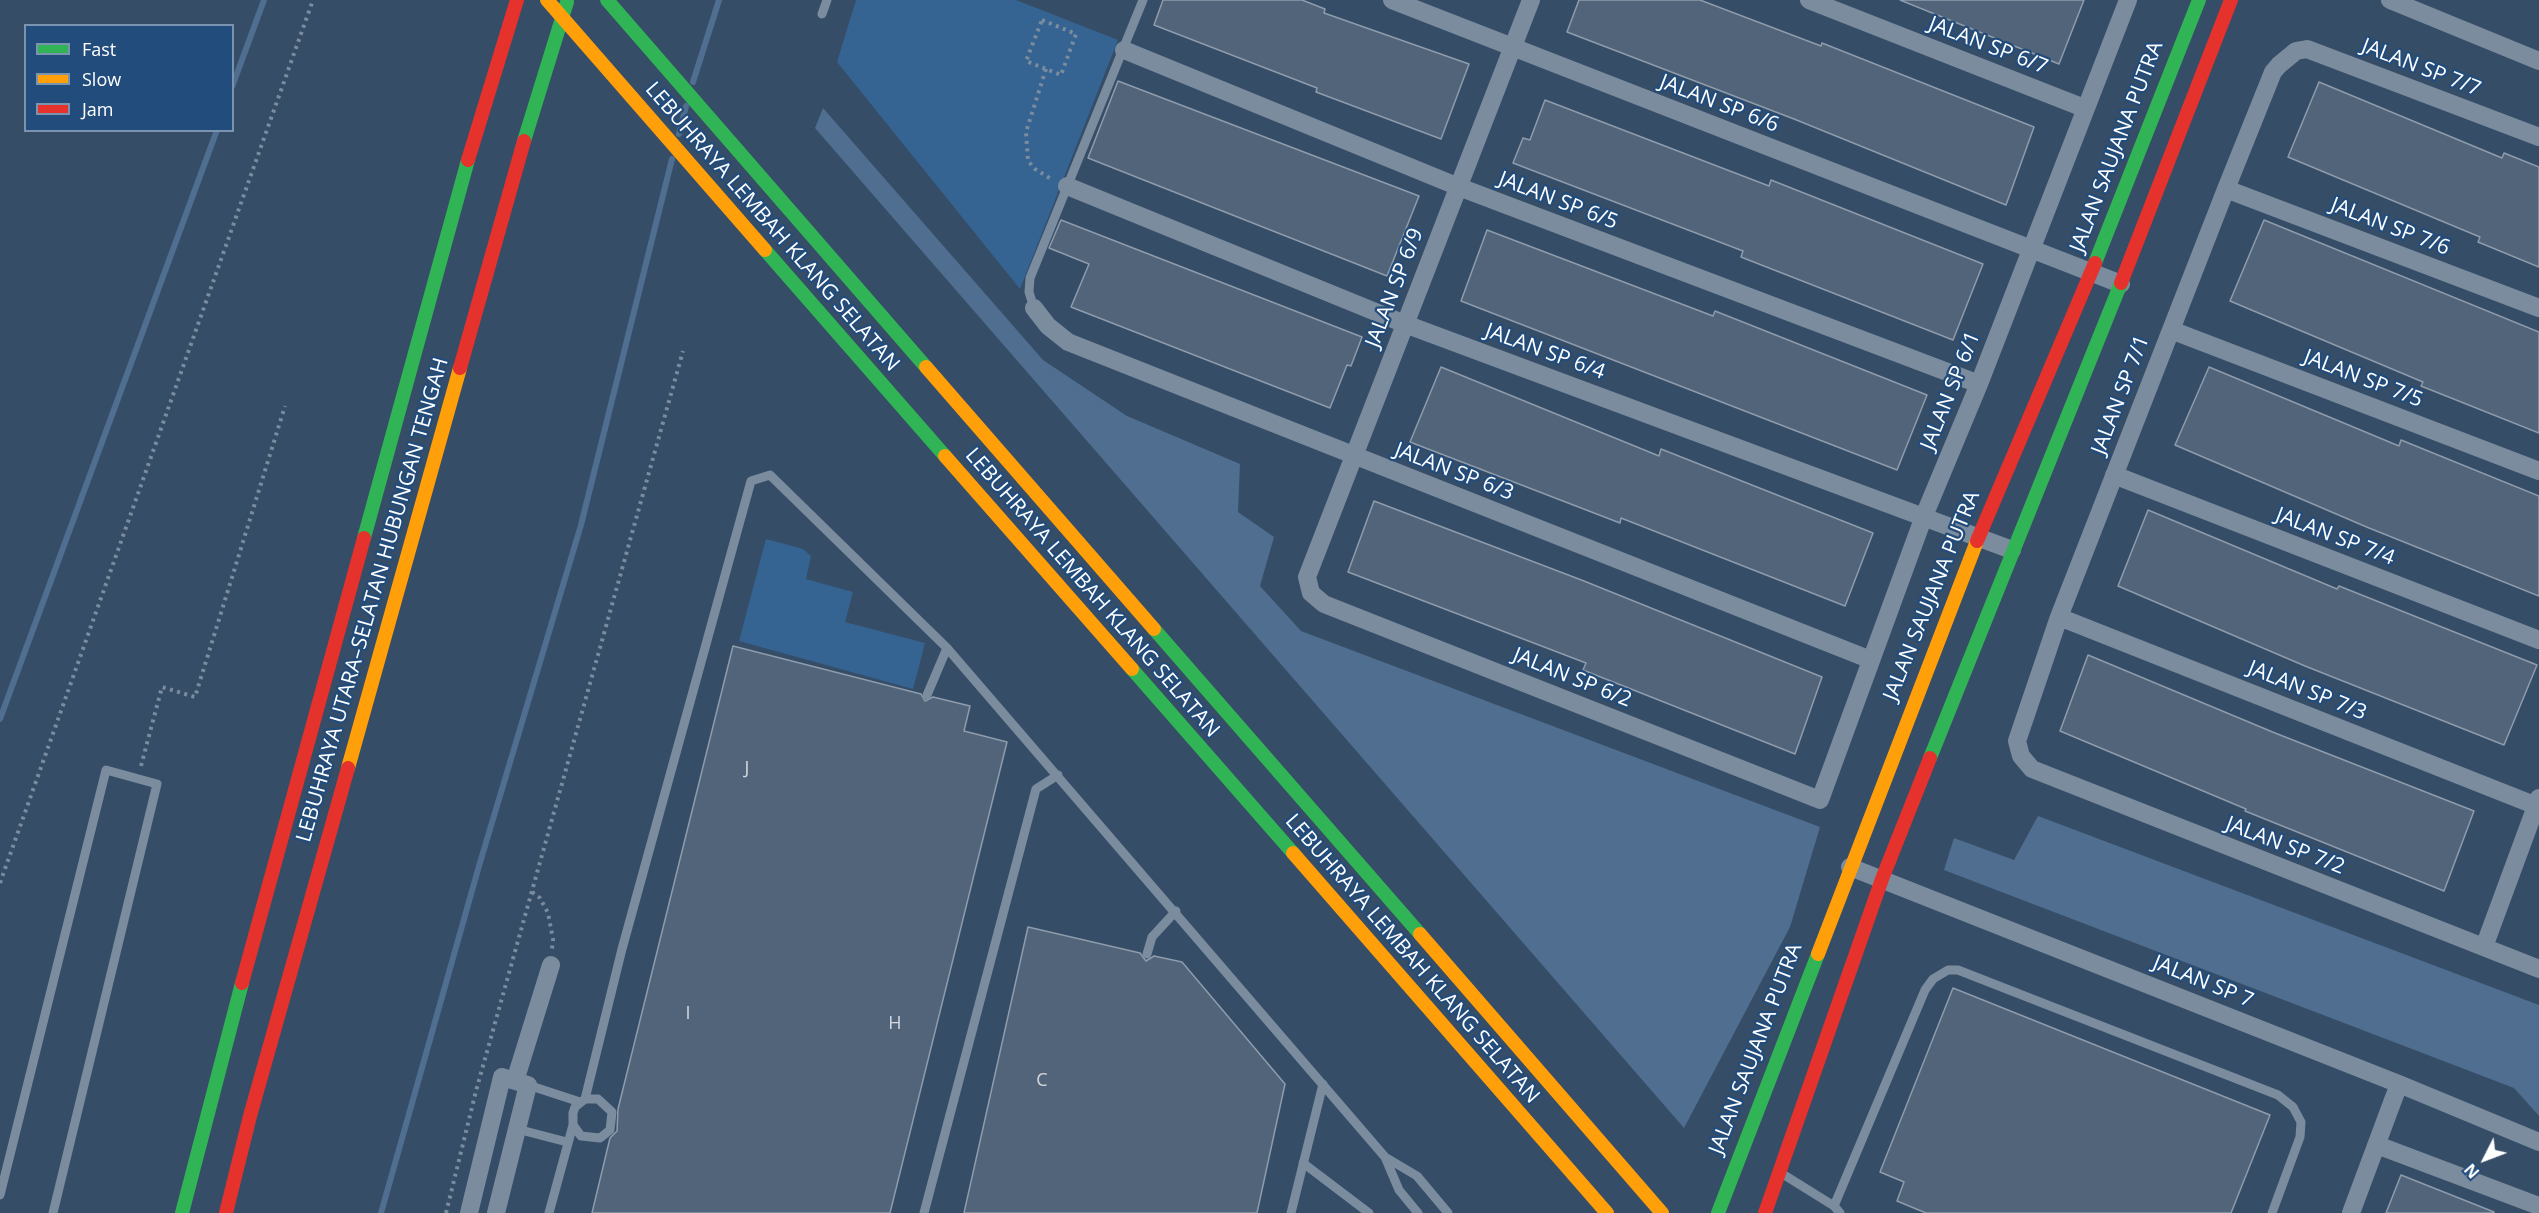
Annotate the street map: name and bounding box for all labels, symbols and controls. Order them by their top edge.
street label: JALAN SP 6/7 [1925,12,2051,80]
legend [24,24,234,132]
street label: JALAN SP 7/7 [2358,34,2484,102]
text: Fast [82,37,116,61]
street label: JALAN SAUJANA PUTRA [2065,38,2169,256]
text: Slow [82,67,121,91]
street label: JALAN SP 6/6 [1656,70,1782,138]
street label: LEBUHRAYA LEMBAH KLANG SELATAN [640,77,904,377]
text: Jam [82,97,114,121]
street label: JALAN SP 6/5 [1495,167,1621,235]
street label: JALAN SP 7/6 [2327,193,2453,261]
street label: JALAN SP 6/9 [1361,225,1429,351]
street label: JALAN SP 6/4 [1482,319,1608,385]
street label: JALAN SP 6/1 [1916,328,1986,454]
street label: JALAN SP 7/1 [2087,332,2155,458]
street label: JALAN SP 7/5 [2300,345,2426,413]
street label: LEBUHRAYA UTARA–SELATAN HUBUNGAN TENGAH [292,355,454,845]
street label: JALAN SP 6/3 [1391,438,1517,506]
street label: LEBUHRAYA LEMBAH KLANG SELATAN [960,443,1224,743]
street label: JALAN SAUJANA PUTRA [1878,488,1986,704]
street label: JALAN SP 7/4 [2272,503,2398,571]
street label: JALAN SP 6/2 [1509,643,1635,713]
street label: JALAN SP 7/3 [2244,656,2370,726]
house number: J [745,758,749,780]
street label: LEBUHRAYA LEMBAH KLANG SELATAN [1280,809,1544,1109]
street label: JALAN SP 7/2 [2222,812,2348,880]
street label: JALAN SAUJANA PUTRA [1704,940,1808,1158]
street label: JALAN SP 7 [2149,950,2257,1014]
house number: I [685,1003,691,1025]
house number: H [888,1013,902,1035]
house number: C [1036,1070,1048,1092]
north arrow [2455,1129,2515,1189]
text: N [2459,1159,2484,1183]

